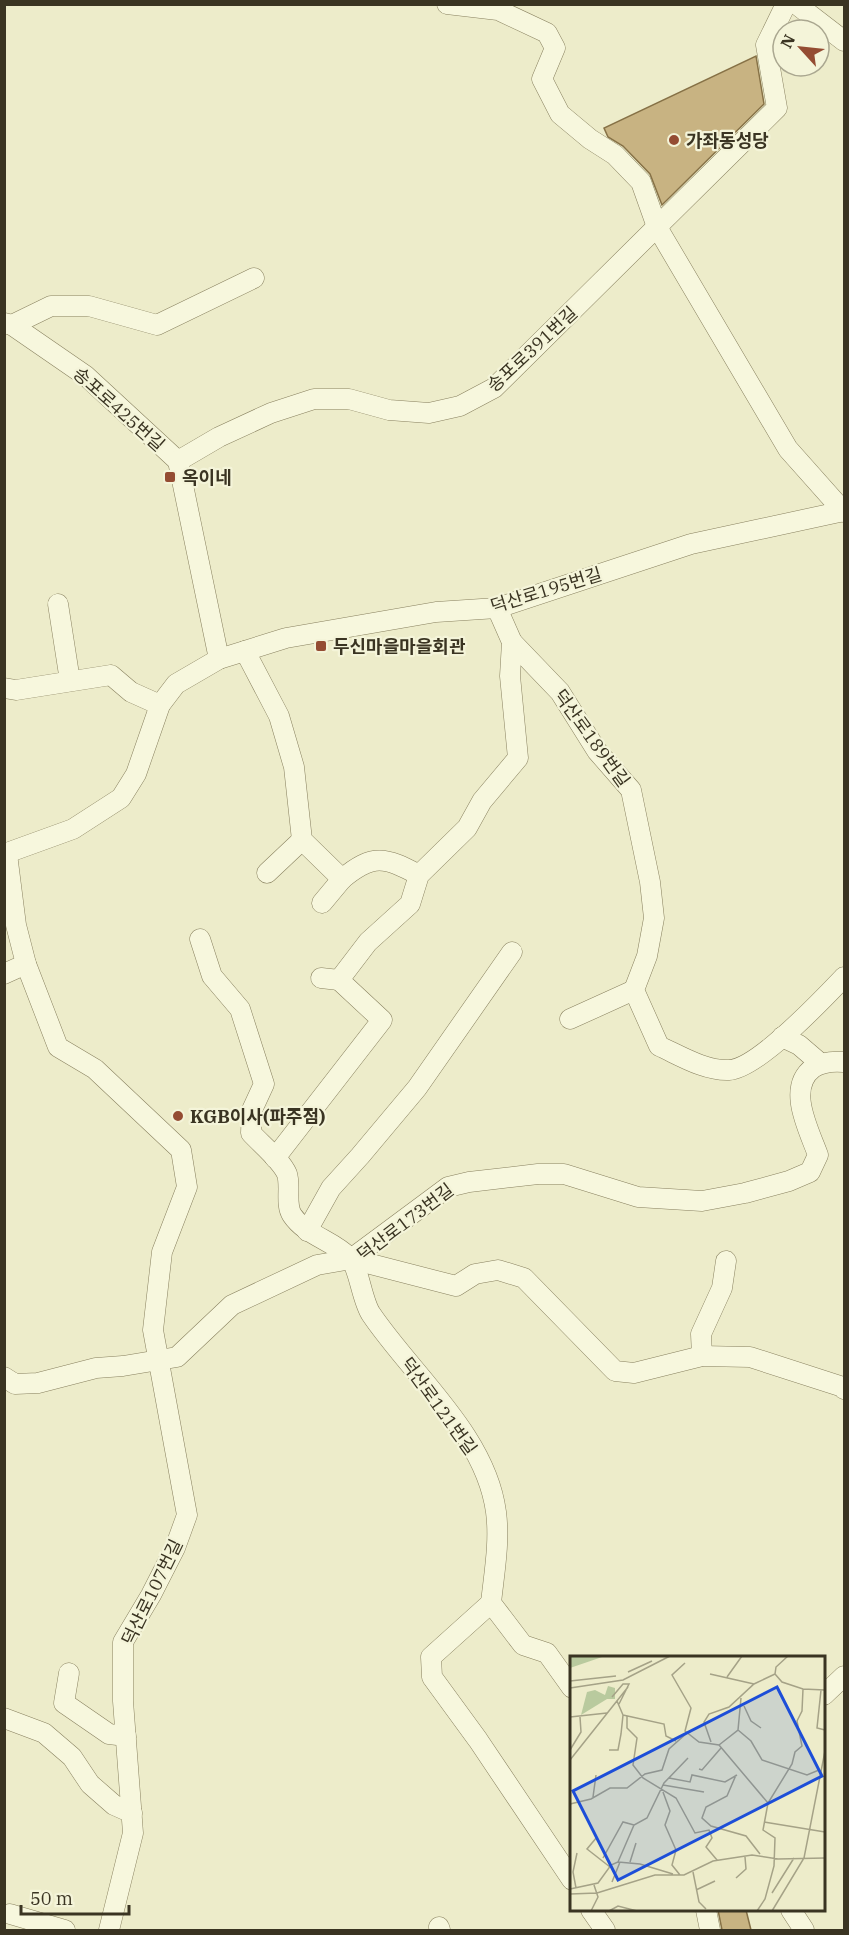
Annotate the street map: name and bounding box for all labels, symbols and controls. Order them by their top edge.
north arrow [771,18,831,78]
text: N [776,31,799,51]
place label: 가좌동성당 [686,129,769,152]
marker: 가좌동성당 [667,133,681,147]
street label: 송포로391번길 [482,301,582,397]
street label: 송포로425번길 [68,362,170,456]
place label: 옥이네 [182,466,232,489]
marker: 옥이네 [163,470,177,484]
street label: 덕산로195번길 [488,562,604,618]
place label: 두신마을마을회관 [333,635,466,658]
marker: 두신마을마을회관 [314,639,328,653]
street label: 덕산로189번길 [549,685,635,791]
place label: KGB이사(파주점) [190,1105,325,1128]
marker: KGB이사(파주점) [171,1109,185,1123]
street label: 덕산로173번길 [352,1178,458,1266]
street label: 덕산로121번길 [396,1353,482,1459]
street label: 덕산로107번길 [116,1535,188,1649]
inset map [570,1656,825,1911]
scale bar [21,1878,129,1916]
text: 50 m [30,1887,73,1910]

